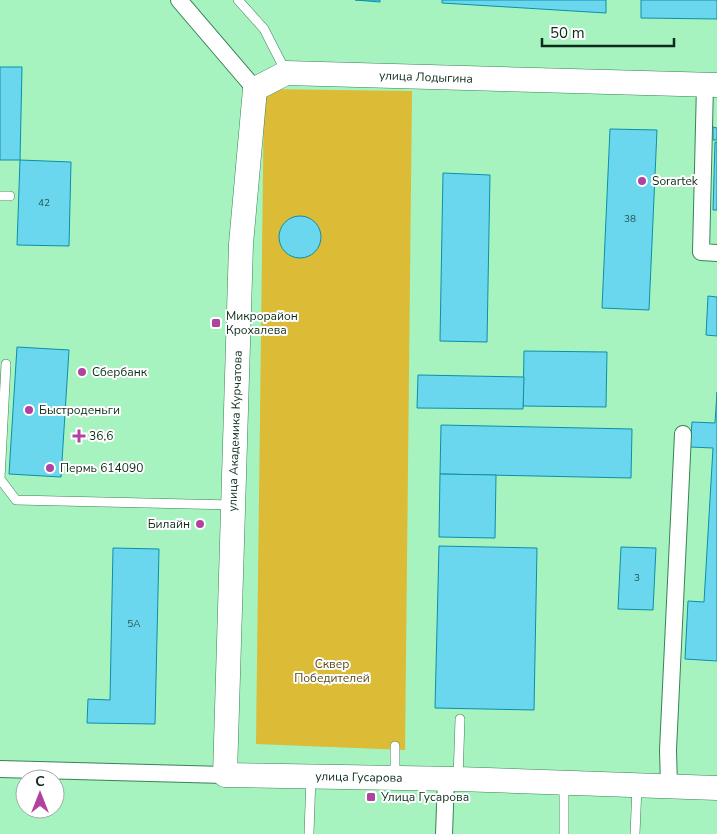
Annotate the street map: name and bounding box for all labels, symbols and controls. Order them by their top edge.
scale bar [542,15,674,47]
text: 50 m [550,23,585,43]
street label: улица Лодыгина [379,67,473,87]
place label: Sorartek [652,173,699,189]
marker: Sorartek [636,175,648,187]
house number: 42 [38,196,50,210]
house number: 38 [624,212,636,226]
place label: Микрорайон Крохалева [226,308,298,338]
marker: Микрорайон Крохалева [210,317,222,329]
street label: улица Академика Курчатова [224,350,246,512]
place label: Сбербанк [92,364,148,380]
marker: Сбербанк [76,366,88,378]
place label: Быстроденьги [39,402,120,418]
marker: Быстроденьги [23,404,35,416]
place label: 36,6 [89,428,113,444]
marker: 36,6 [73,430,85,442]
place label: Пермь 614090 [60,460,143,476]
marker: Пермь 614090 [44,462,56,474]
place label: Билайн [148,516,190,532]
marker: Билайн [194,518,206,530]
house number: 3 [634,571,640,585]
house number: 5А [127,617,141,631]
park label: Сквер Победителей [294,656,370,686]
street label: улица Гусарова [315,768,403,786]
north arrow [15,769,65,819]
text: С [35,772,45,791]
place label: Улица Гусарова [380,789,469,805]
marker: Улица Гусарова [365,791,377,803]

